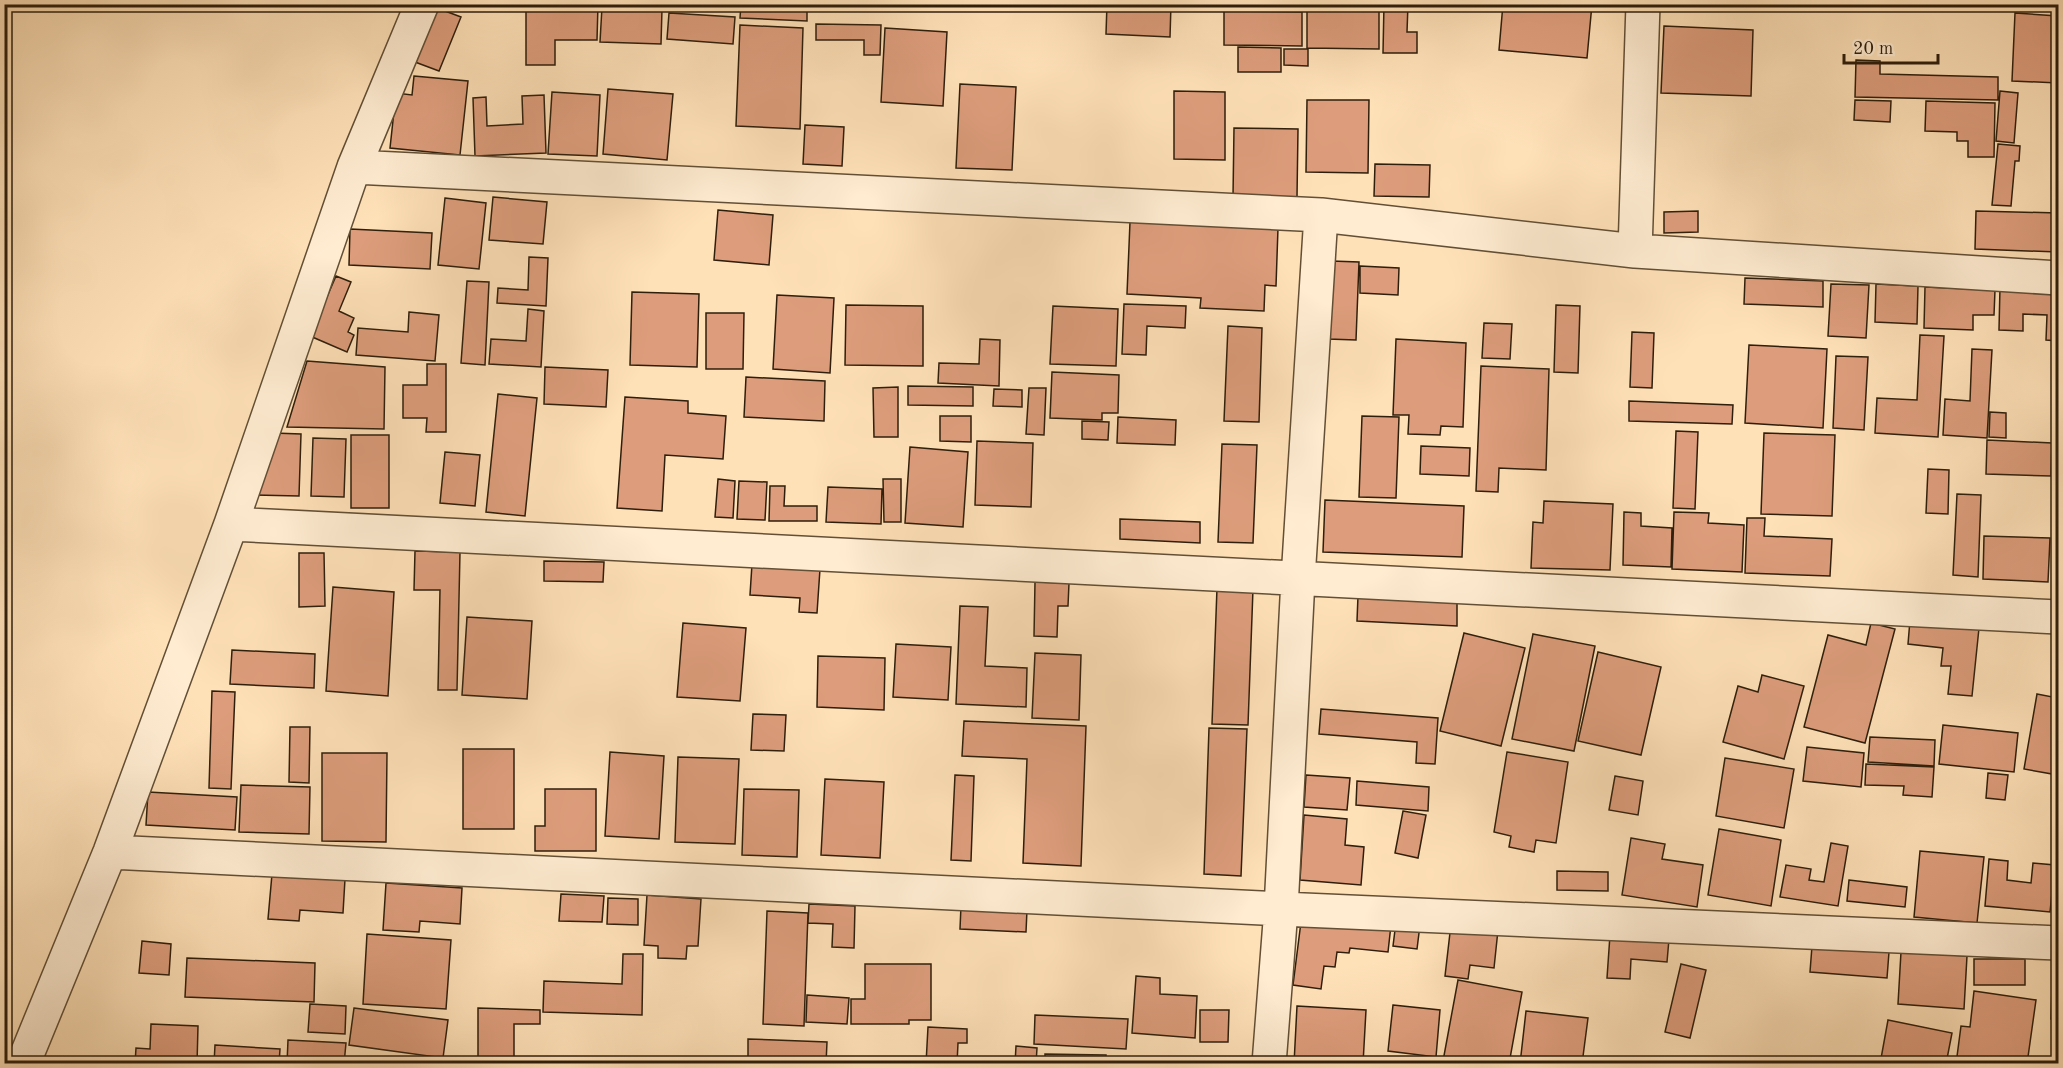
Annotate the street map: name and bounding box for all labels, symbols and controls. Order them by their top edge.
scale bar [1844,27,1938,65]
text: 20 m [1853,40,1893,58]

